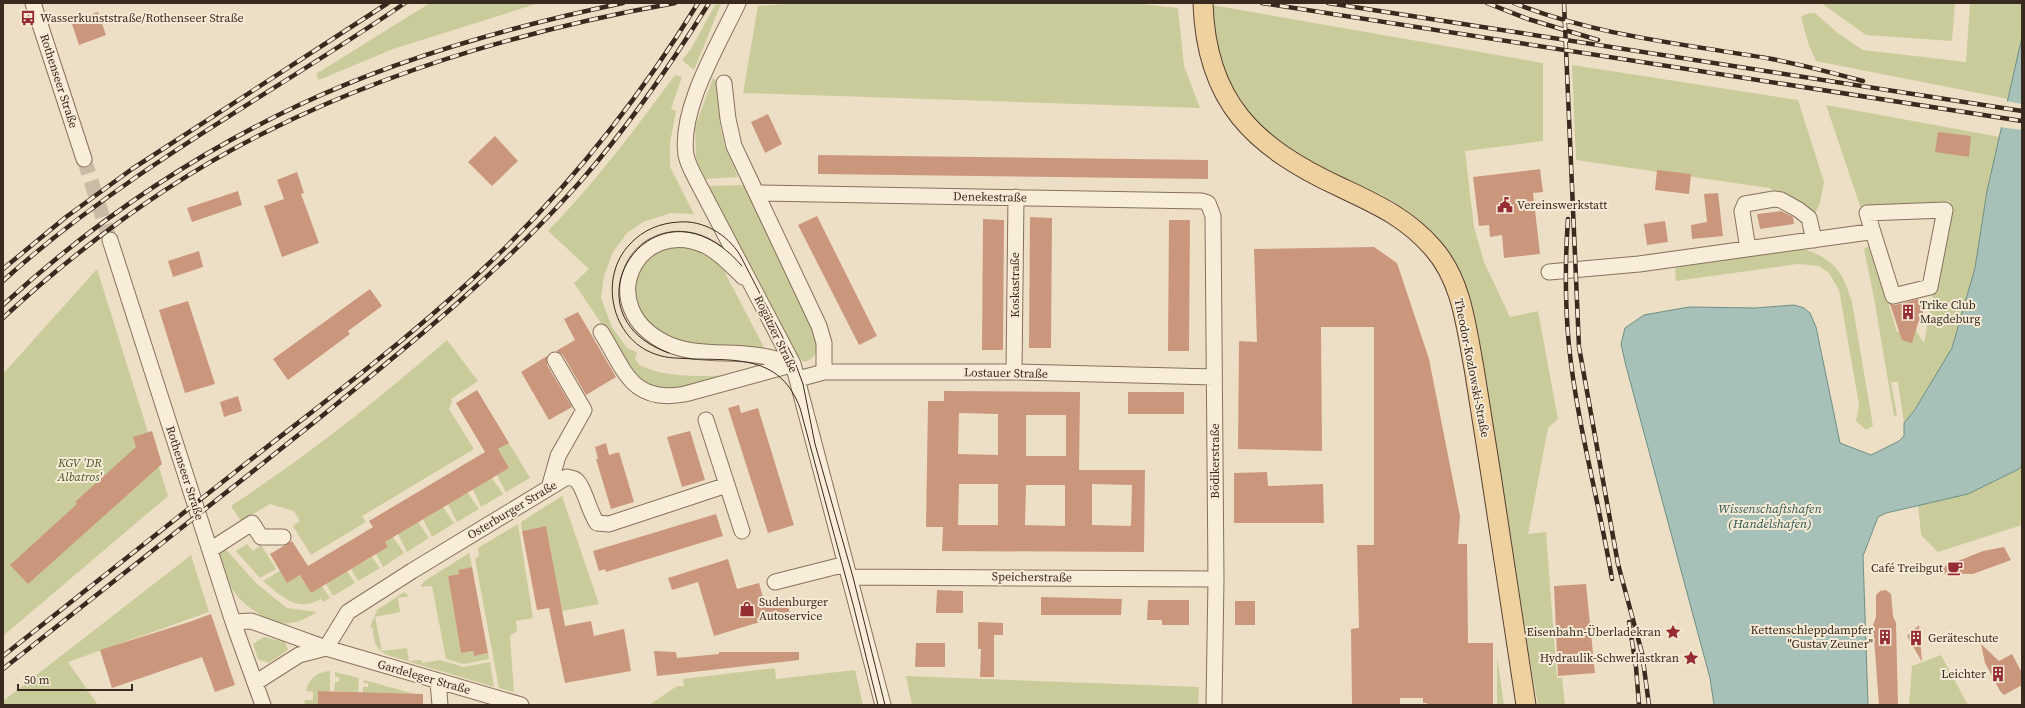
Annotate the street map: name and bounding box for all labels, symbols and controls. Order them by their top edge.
bus stop icon: Wasserkunststraße/Rothenseer Straße [19,9,37,27]
place label: Wasserkunststraße/Rothenseer Straße [40,10,244,26]
street label: Rothenseer Straße [36,32,82,130]
street label: Denekestraße [953,188,1027,206]
public building icon: Vereinswerkstatt [1496,196,1514,214]
place label: Vereinswerkstatt [1517,197,1607,213]
street label: Koskastraße [1007,252,1023,318]
street label: Rogätzer Straße [750,293,802,375]
street label: Theodor-Kozlowski-Straße [1451,297,1493,439]
place label: Trike Club Magdeburg [1920,297,1980,327]
building icon: Trike Club Magdeburg [1899,303,1917,321]
street label: Lostauer Straße [964,364,1048,382]
street label: Bödikerstraße [1207,423,1223,499]
street label: Rothenseer Straße [162,424,208,522]
park label: KGV 'DR Albatros' [57,455,102,485]
street label: Osterburger Straße [464,477,560,543]
water label: Wissenschaftshafen (Handelshafen) [1718,500,1822,532]
cafe icon: Café Treibgut [1946,559,1964,577]
place label: Café Treibgut [1871,560,1943,576]
street label: Speicherstraße [992,568,1072,586]
place label: Sudenburger Autoservice [759,594,828,624]
shop icon: Sudenburger Autoservice [738,600,756,618]
place label: Kettenschleppdampfer "Gustav Zeuner" [1751,622,1873,652]
place icon: Eisenbahn-Überladekran [1664,623,1682,641]
place label: Eisenbahn-Überladekran [1527,624,1661,640]
building icon: Kettenschleppdampfer "Gustav Zeuner" [1876,628,1894,646]
building icon: Geräteschute [1907,629,1925,647]
place label: Geräteschute [1928,630,1998,646]
place icon: Hydraulik-Schwerlastkran [1682,649,1700,667]
place label: Hydraulik-Schwerlastkran [1540,650,1679,666]
street label: Gardeleger Straße [376,656,472,698]
building icon: Leichter [1989,665,2007,683]
scale bar [18,666,132,692]
place label: Leichter [1941,666,1986,682]
text: 50 m [24,672,50,688]

